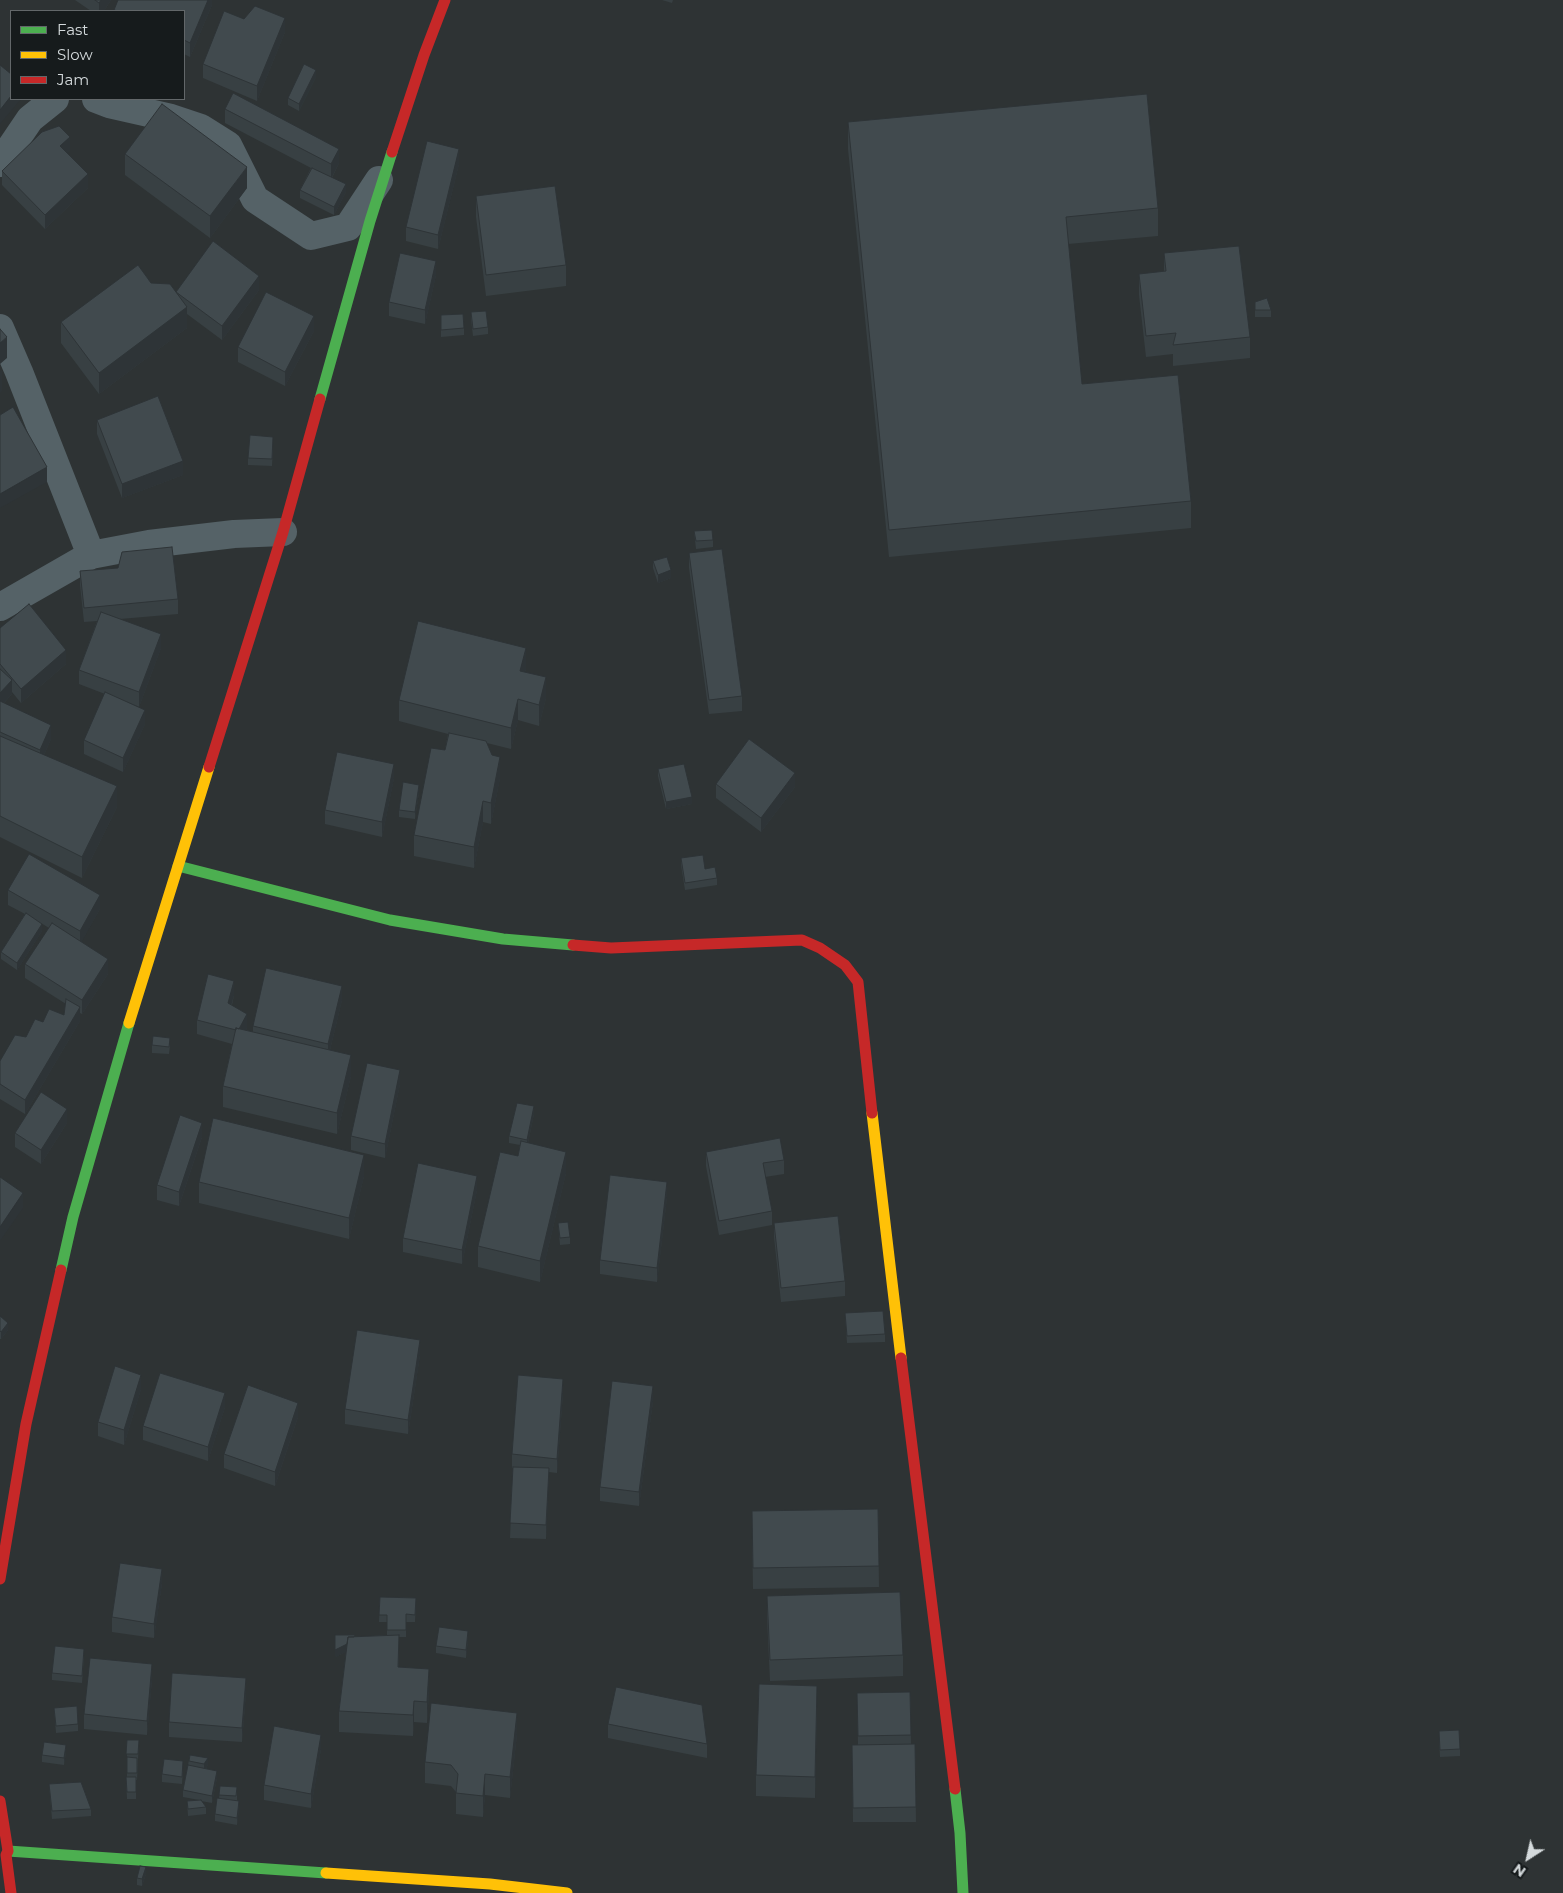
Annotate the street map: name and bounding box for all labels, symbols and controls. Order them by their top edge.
legend [10,10,185,100]
text: Fast [57,20,88,39]
text: Slow [57,45,93,64]
text: Jam [57,70,89,89]
north arrow [1503,1833,1553,1883]
text: N [1510,1860,1529,1881]

